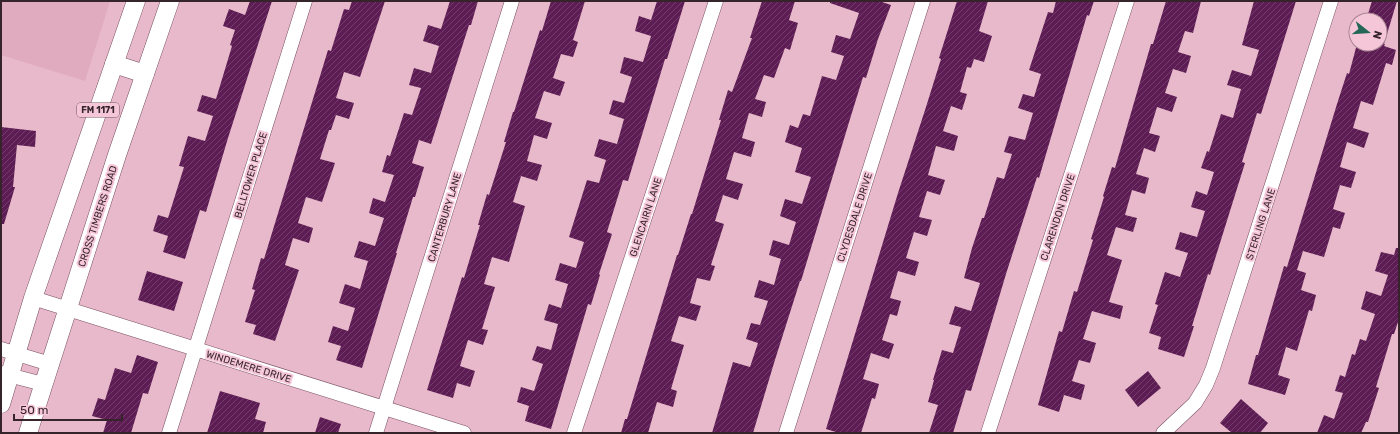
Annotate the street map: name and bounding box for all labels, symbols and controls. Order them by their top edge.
north arrow [1348,12,1388,52]
text: N [1370,29,1384,41]
road number: FM 1171 [77,103,119,117]
street label: BELLTOWER PLACE [232,131,270,220]
street label: CROSS TIMBERS ROAD [76,164,120,268]
street label: CANTERBURY LANE [426,171,464,263]
street label: CLYDESDALE DRIVE [835,171,875,264]
street label: CLARENDON DRIVE [1038,172,1078,262]
street label: GLENCAIRN LANE [627,176,664,259]
street label: STERLING LANE [1244,187,1278,262]
street label: WINDEMERE DRIVE [205,348,293,386]
scale bar [14,396,122,422]
text: 50 m [20,403,48,417]

